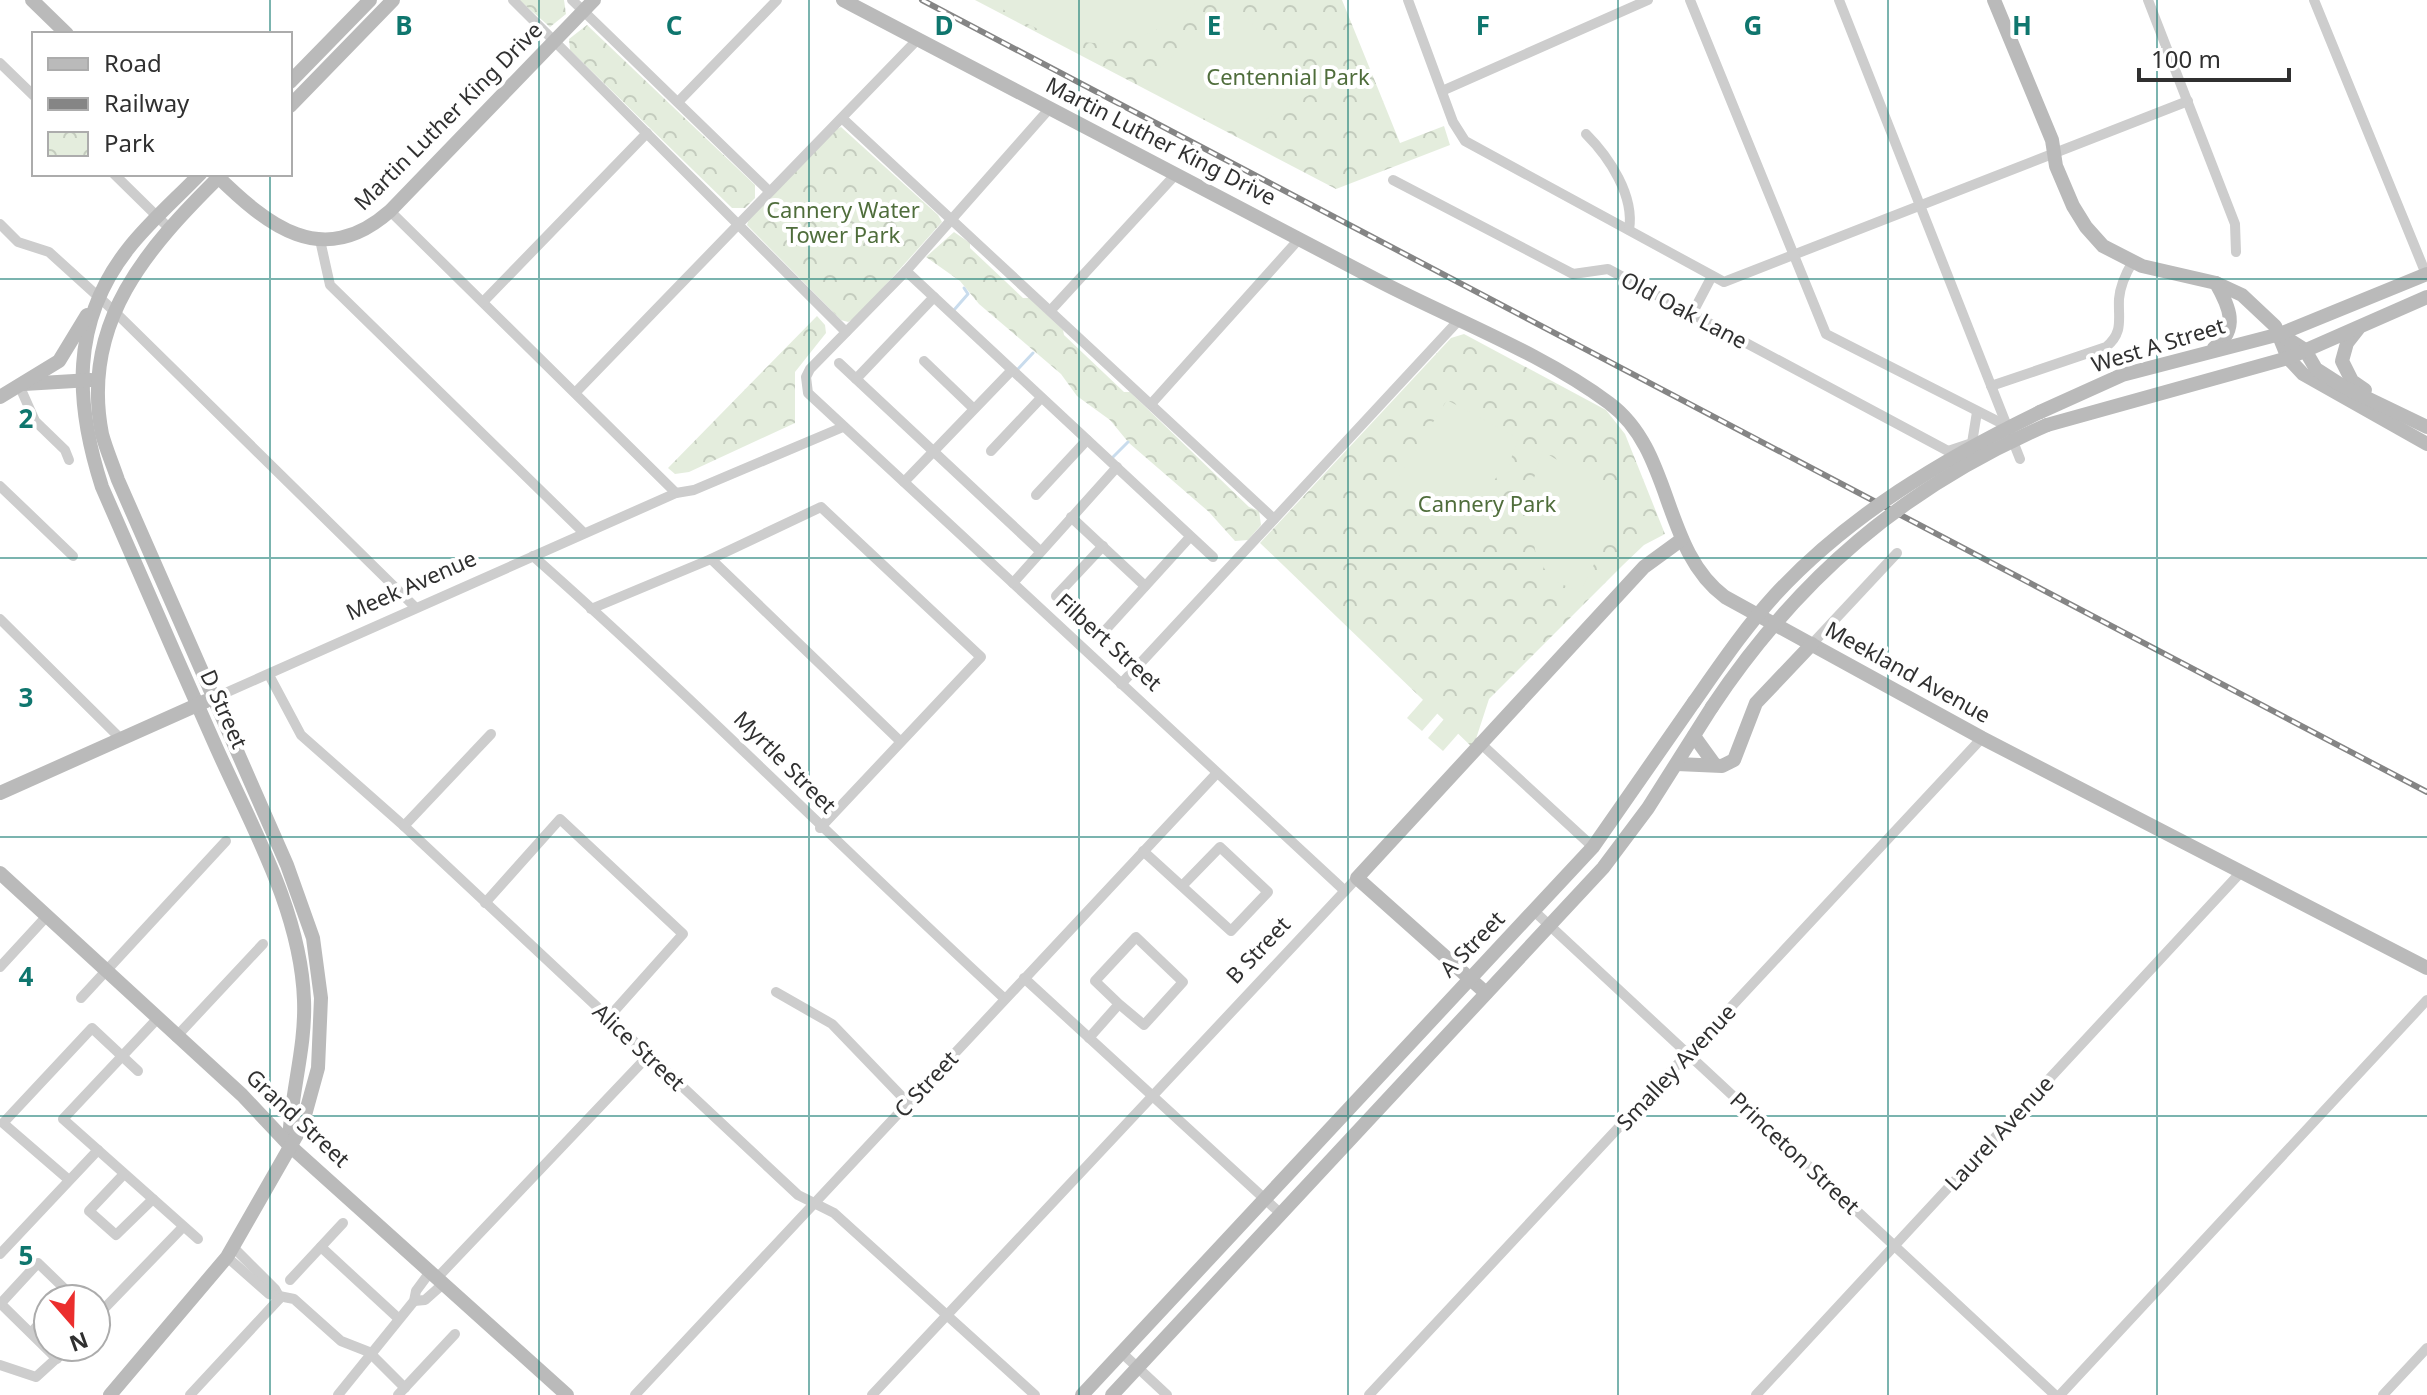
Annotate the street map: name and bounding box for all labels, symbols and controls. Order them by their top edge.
text: B [395,7,413,43]
text: C [666,7,682,43]
text: D [934,7,954,43]
text: E [1207,7,1221,43]
text: F [1476,7,1490,43]
text: G [1744,7,1762,43]
text: H [2012,7,2032,43]
street label: Martin Luther King Drive [347,15,548,216]
legend [32,32,292,176]
scale bar [2139,32,2289,82]
text: 100 m [2151,42,2221,75]
text: Road [104,46,162,79]
park label: Centennial Park [1206,61,1370,91]
street label: Martin Luther King Drive [1041,69,1282,211]
text: Railway [104,86,190,119]
text: Park [104,126,155,159]
park label: Cannery Water Tower Park [766,194,920,249]
street label: Old Oak Lane [1616,263,1753,355]
street label: West A Street [2087,310,2228,379]
text: 2 [19,400,34,436]
park label: Cannery Park [1418,488,1556,518]
street label: Meek Avenue [341,542,480,626]
street label: Filbert Street [1050,586,1169,697]
street label: Meekland Avenue [1820,613,1996,729]
street label: D Street [194,664,256,753]
text: 3 [19,679,33,715]
street label: Myrtle Street [728,704,844,819]
street label: A Street [1432,904,1510,983]
street label: B Street [1219,909,1296,989]
text: 4 [19,958,34,994]
street label: Alice Street [587,996,692,1097]
street label: Smalley Avenue [1609,997,1742,1136]
street label: C Street [887,1043,964,1123]
street label: Grand Street [240,1062,357,1173]
street label: Laurel Avenue [1937,1068,2059,1196]
street label: Princeton Street [1725,1084,1867,1220]
text: 5 [19,1237,33,1273]
north arrow [32,1283,112,1363]
text: N [66,1326,93,1360]

